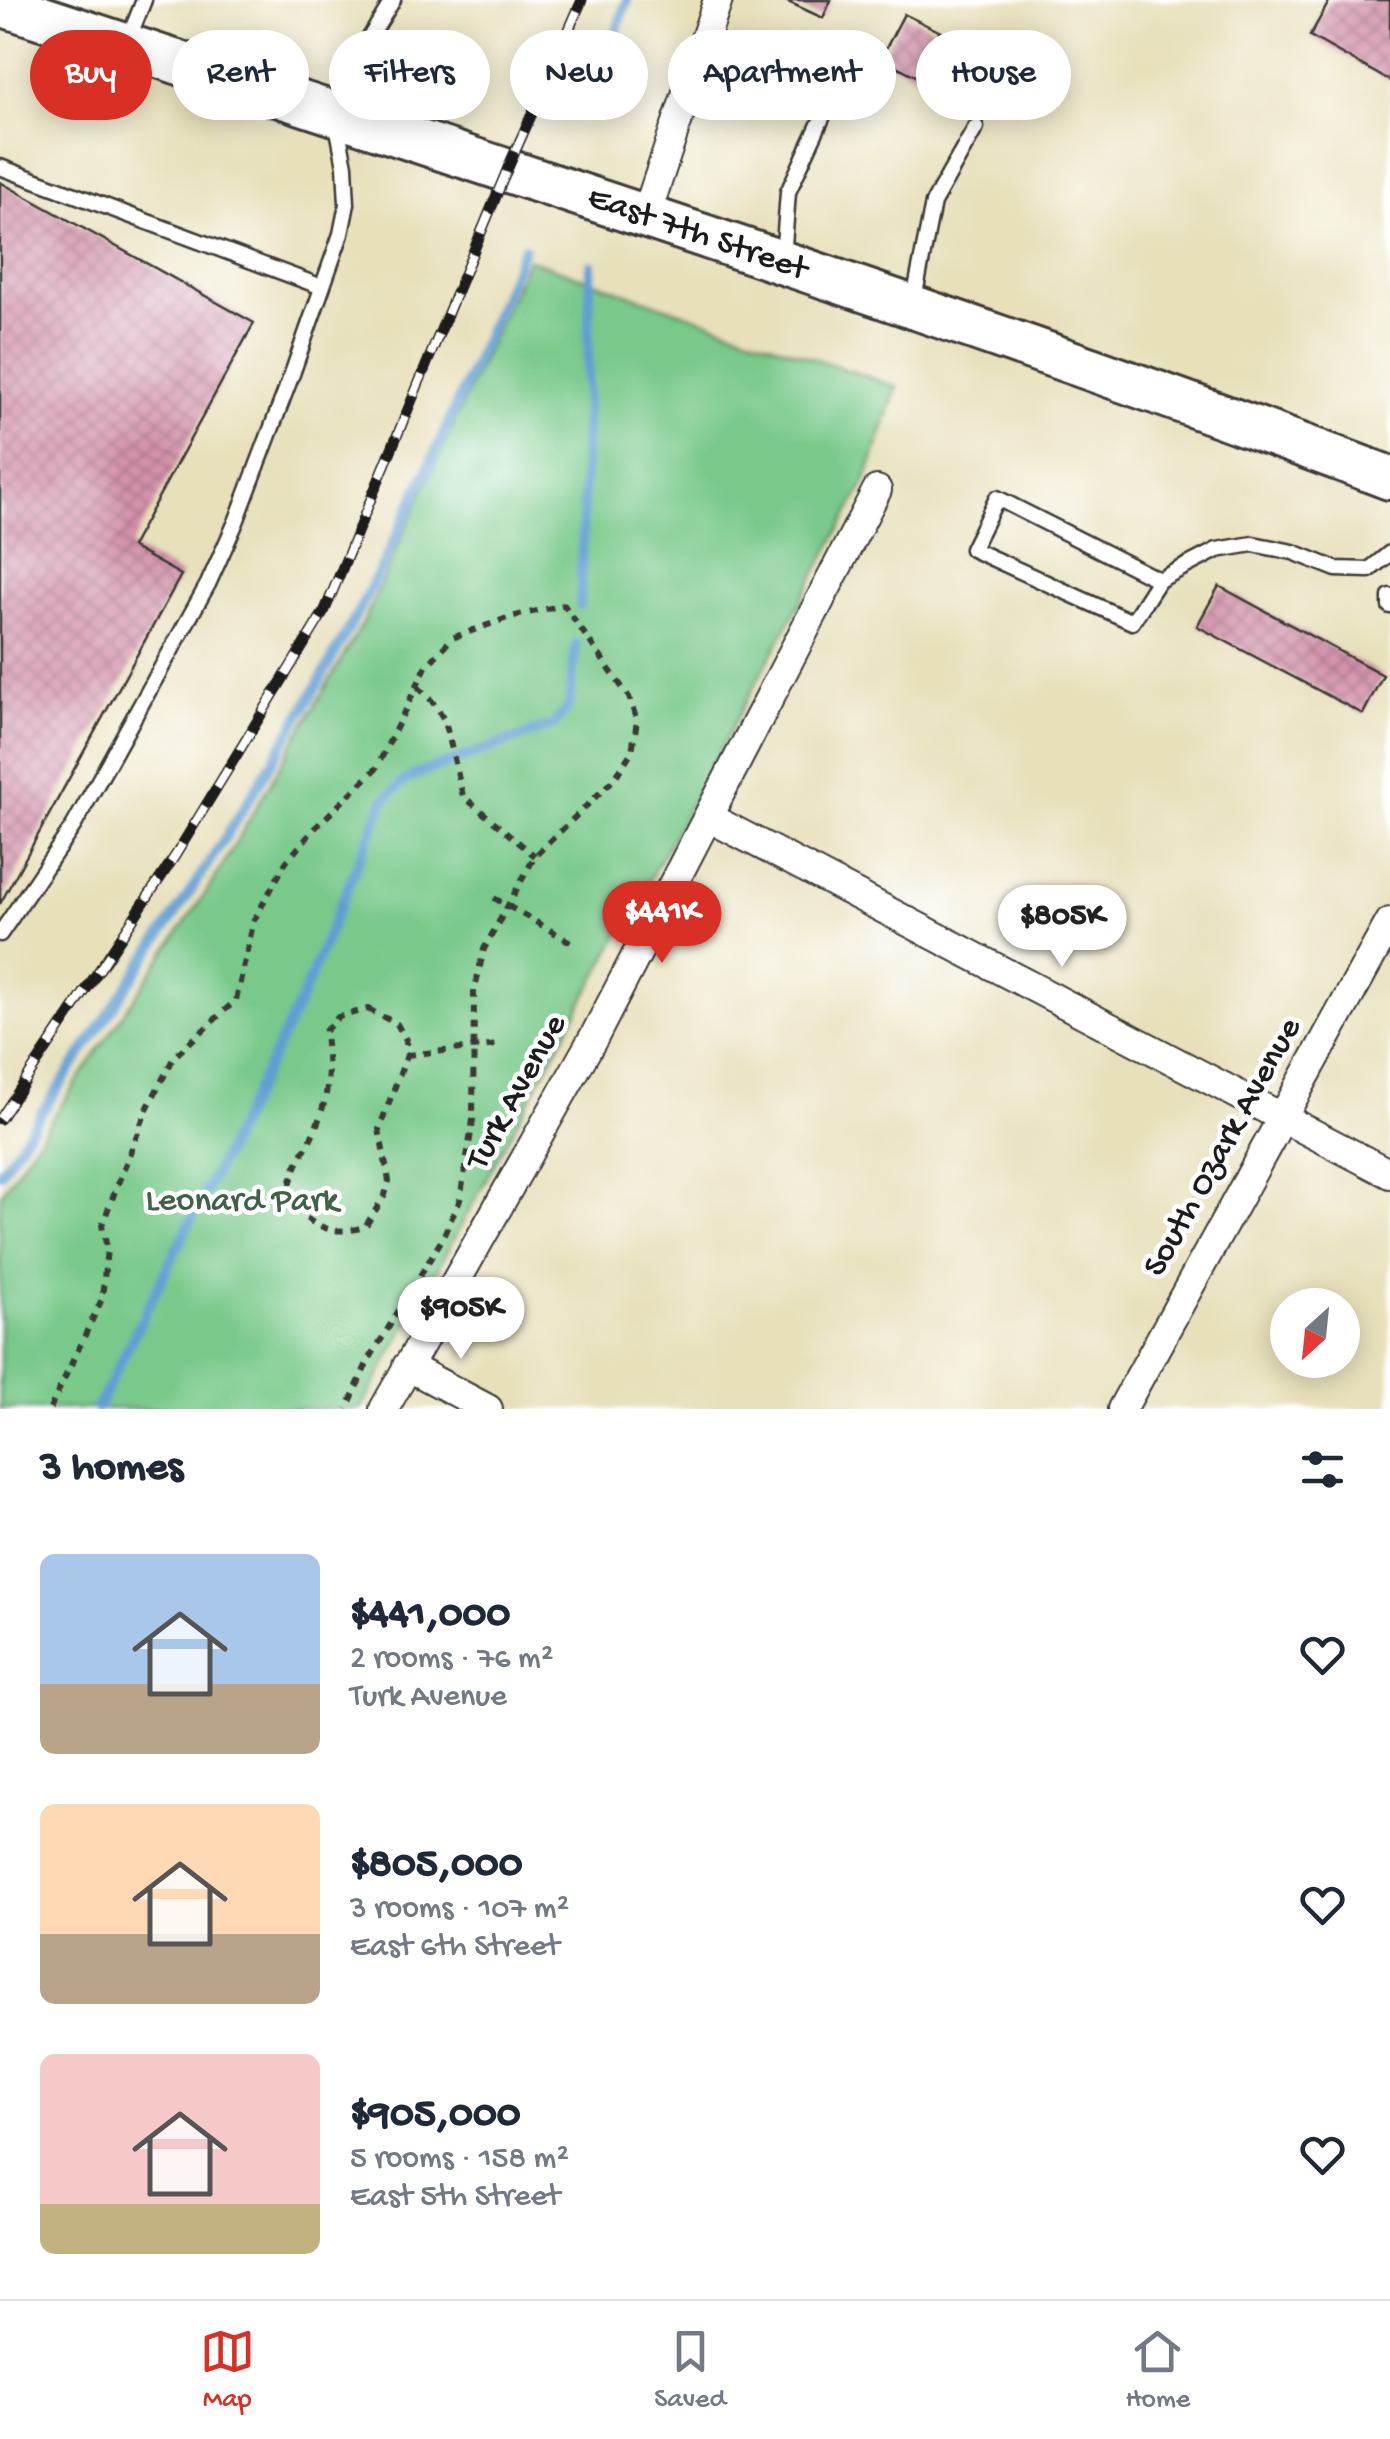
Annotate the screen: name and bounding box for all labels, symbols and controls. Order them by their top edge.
chip: Buy [30,30,152,120]
chip: Rent [172,30,309,120]
chip: Filters [329,30,490,120]
chip: New [510,30,648,120]
chip: Apartment [668,30,896,120]
chip: House [916,30,1071,120]
street label: East 7th Street [582,178,815,293]
pin: $441K [592,881,732,966]
pin: $805K [992,885,1132,970]
text: $441K [624,894,700,932]
text: $805K [1020,898,1104,936]
street label: Turk Avenue [458,1007,578,1180]
street label: South Ozark Avenue [1136,1011,1313,1285]
park label: Leonard Park [145,1182,342,1223]
pin: $905K [391,1277,531,1362]
north arrow [1270,1288,1360,1378]
map controls [1270,1288,1360,1378]
text: $905K [419,1290,503,1328]
icon: filters [1295,1442,1350,1497]
text: 3 homes [40,1445,183,1494]
text: $441,000 [350,1592,510,1641]
icon: home [120,1594,240,1714]
icon: heart [1295,1627,1350,1682]
text: 2 rooms · 76 m² [350,1641,553,1679]
text: Turk Avenue [350,1679,507,1717]
text: $805,000 [350,1842,523,1891]
icon: home [120,1844,240,1964]
icon: heart [1295,1877,1350,1932]
text: 3 rooms · 107 m² [350,1891,569,1929]
text: East 6th Street [350,1929,560,1967]
text: $905,000 [350,2092,521,2141]
icon: home [120,2094,240,2214]
icon: heart [1295,2127,1350,2182]
text: 5 rooms · 158 m² [350,2141,569,2179]
text: East 5th Street [350,2179,560,2217]
tab: Map [200,2324,255,2417]
tab: Saved [654,2324,726,2417]
tab: Home [1125,2324,1190,2417]

